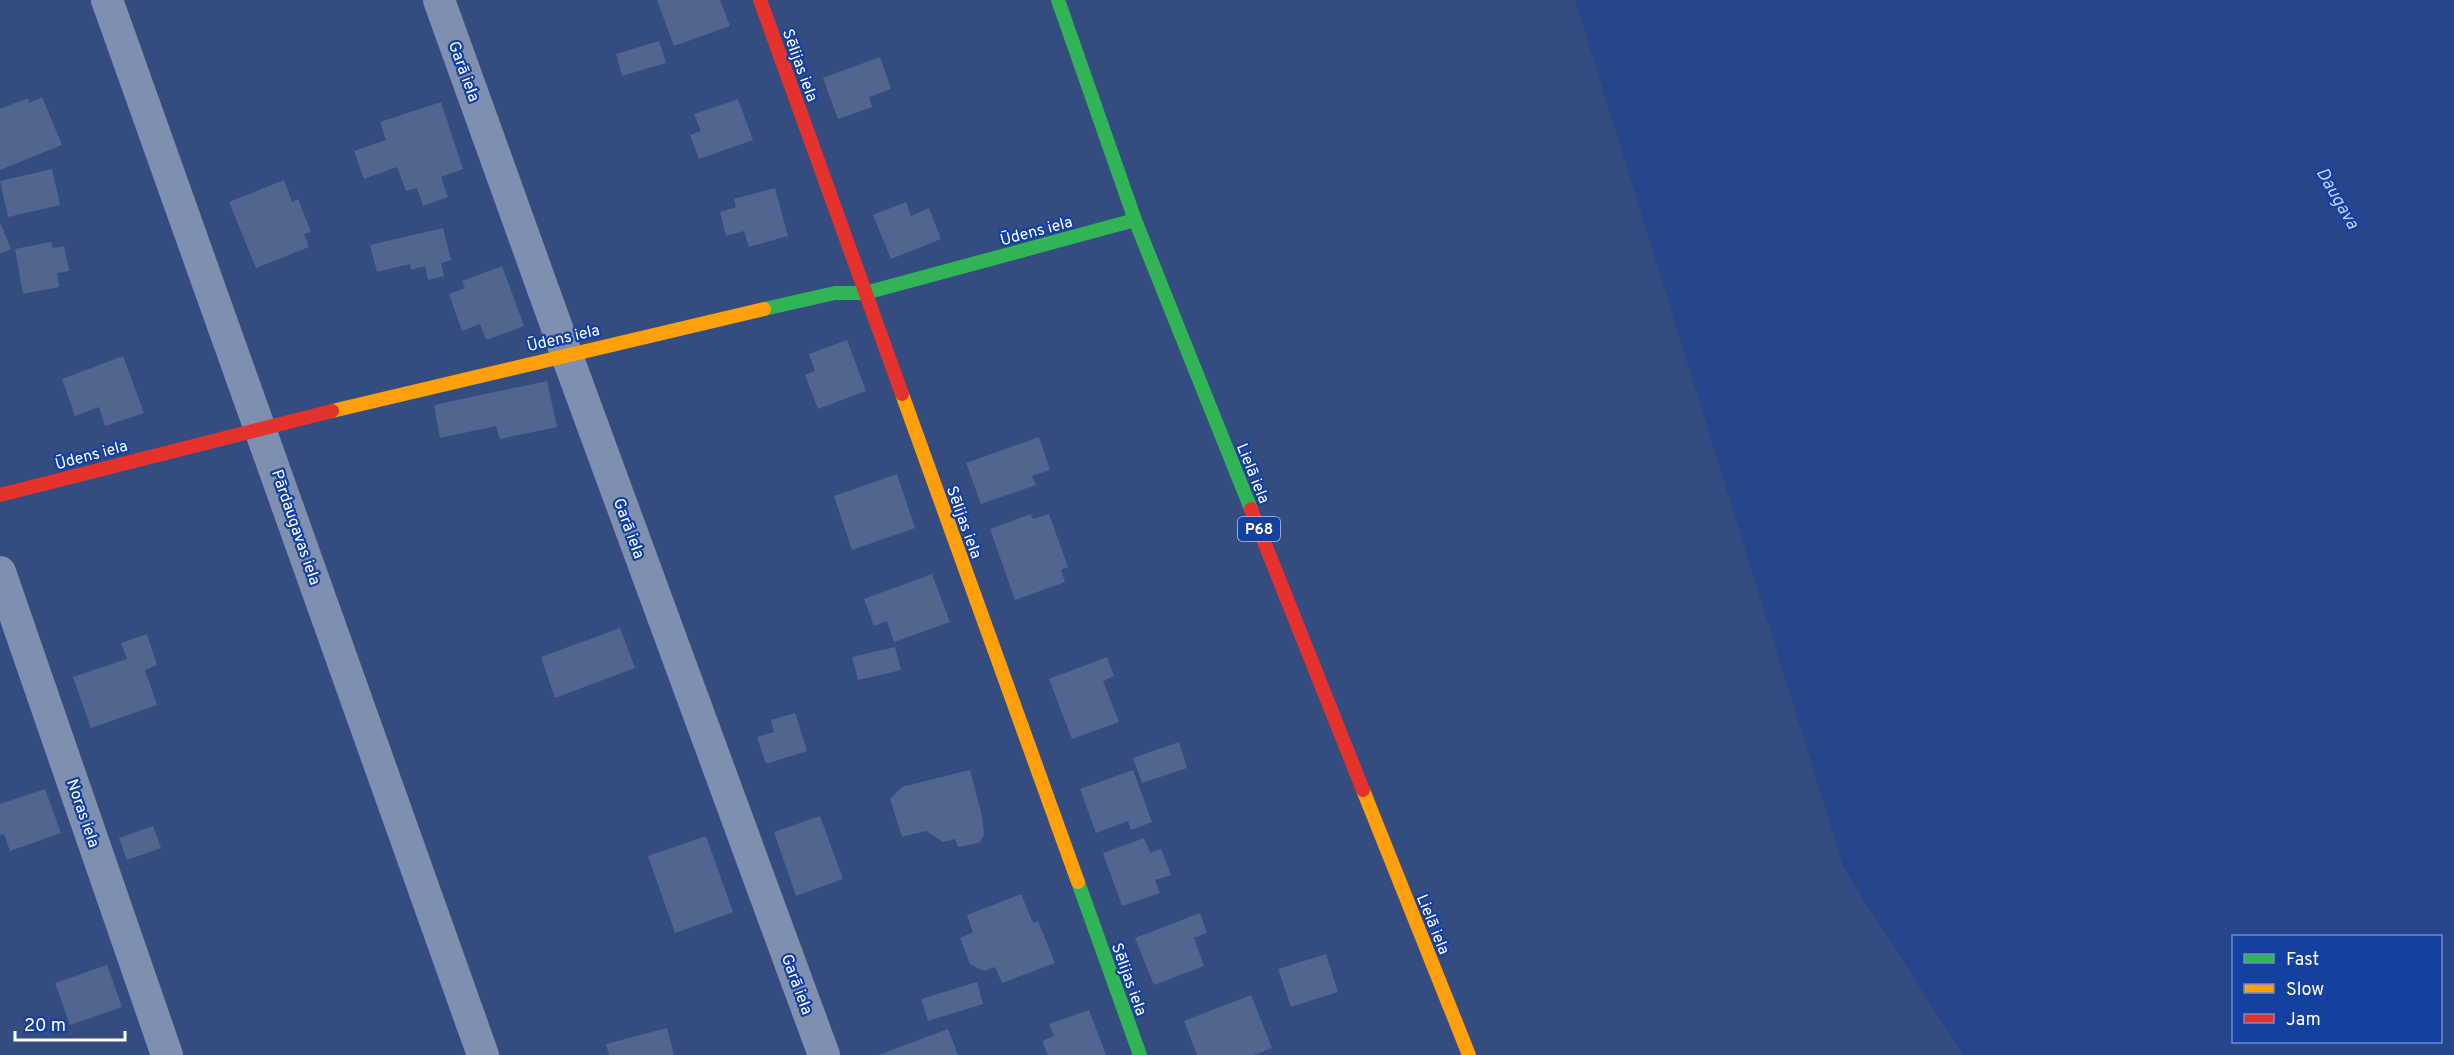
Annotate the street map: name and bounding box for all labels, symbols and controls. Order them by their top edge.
street label: Sēlijas iela [777,27,822,105]
street label: Garā iela [443,39,483,105]
water label: Daugava [2310,164,2364,234]
street label: Ūdens iela [998,211,1075,251]
street label: Ūdens iela [525,319,602,357]
street label: Ūdens iela [53,435,130,475]
street label: Lielā iela [1231,441,1273,507]
street label: Pārdaugavas iela [266,467,324,588]
street label: Sēlijas iela [941,484,986,562]
street label: Garā iela [608,496,648,562]
road number: P68 [1238,517,1280,541]
street label: Noras iela [61,777,103,851]
street label: Lielā iela [1411,892,1453,958]
legend [2232,935,2442,1043]
street label: Sēlijas iela [1106,941,1151,1019]
text: Fast [2286,949,2319,972]
street label: Garā iela [776,952,816,1018]
text: Slow [2286,979,2324,1002]
scale bar [15,1004,124,1042]
text: Jam [2286,1009,2321,1032]
text: 20 m [24,1015,66,1038]

